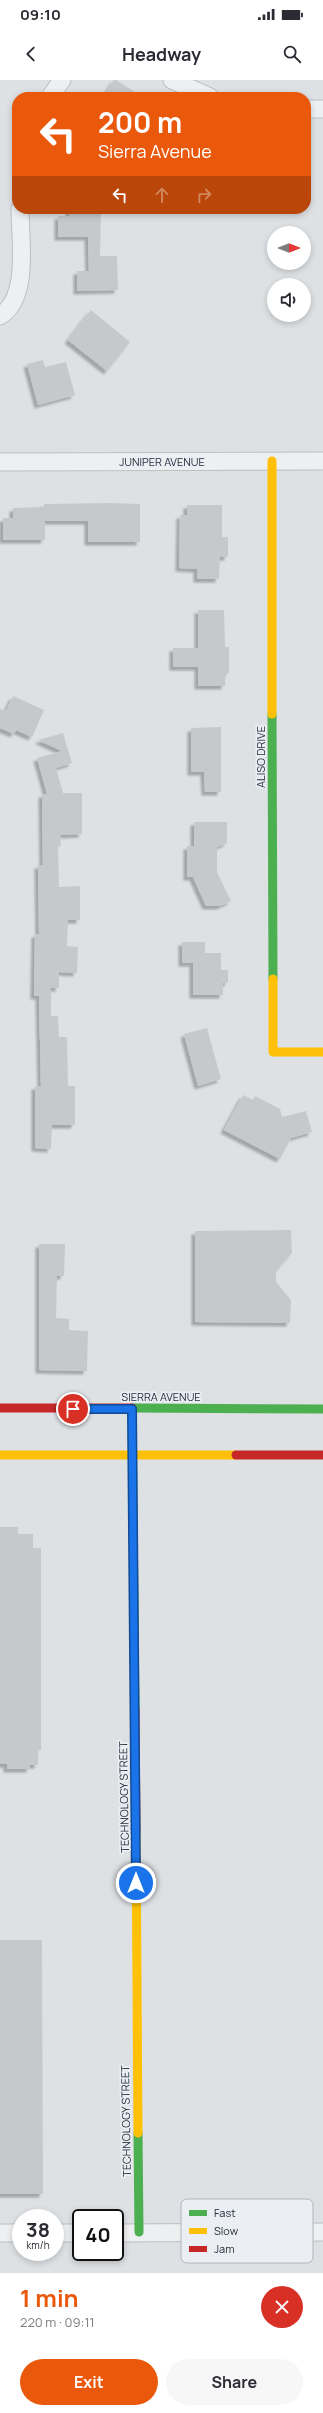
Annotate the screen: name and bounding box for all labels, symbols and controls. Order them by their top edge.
text: 09:10 [20,4,61,25]
text: Headway [122,42,201,66]
icon: back [20,43,42,65]
icon: search [281,43,303,65]
text: 200 m [98,103,182,141]
icon: left [32,108,84,160]
text: Sierra Avenue [98,139,212,163]
icon: left [109,184,131,206]
icon: ahead [151,184,173,206]
icon: right [193,184,215,206]
north arrow [267,226,311,270]
map controls [267,226,311,322]
button: sound [267,278,311,322]
street label: JUNIPER AVENUE [119,454,205,469]
street label: ALISO DRIVE [253,726,268,788]
street label: SIERRA AVENUE [121,1389,201,1404]
pin [56,1392,90,1426]
icon: arrive [62,1398,84,1420]
street label: TECHNOLOGY STREET [115,1741,132,1853]
position arrow [115,1862,157,1904]
street label: TECHNOLOGY STREET [117,2065,134,2177]
legend [181,2199,313,2263]
text: Fast [214,2205,236,2220]
speed limit sign: 40 [72,2209,124,2261]
text: 38 [26,2216,50,2243]
text: Slow [214,2223,239,2238]
text: km/h [26,2238,50,2252]
text: Jam [214,2241,235,2256]
text: 1 min [20,2281,79,2314]
button: close [261,2286,303,2328]
text: 220 m · 09:11 [20,2313,95,2331]
button: Exit [20,2359,158,2405]
button: Share [166,2359,303,2405]

